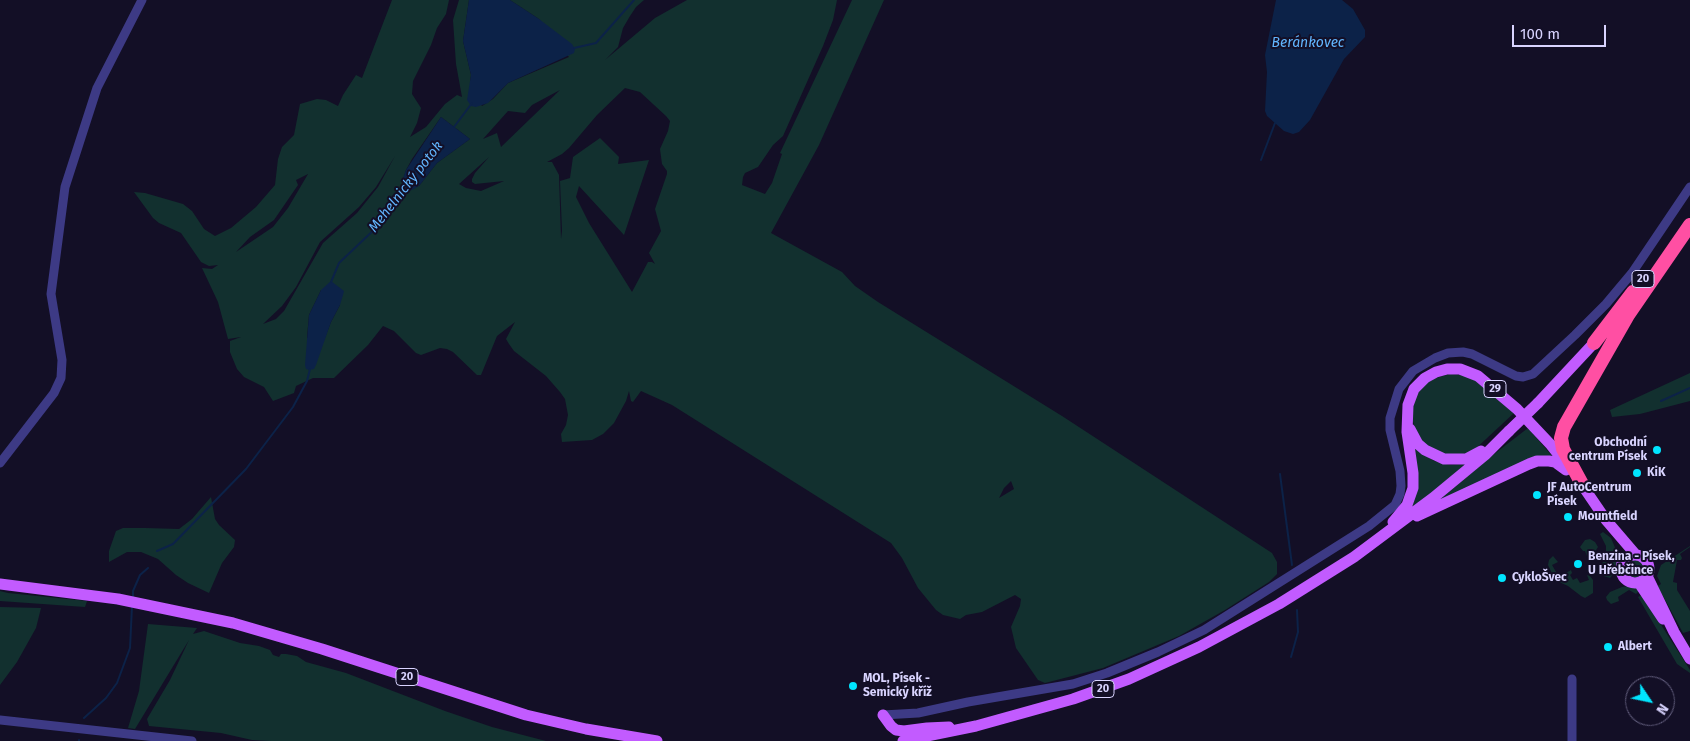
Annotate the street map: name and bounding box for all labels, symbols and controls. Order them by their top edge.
scale bar [1515,15,1609,47]
text: 100 m [1520,25,1560,43]
water label: Beránkovec [1272,35,1344,51]
water label: Mehelnický potok [365,138,447,236]
road number: 20 [1632,270,1654,288]
road number: 29 [1484,380,1506,398]
place label: Obchodní centrum Písek [1569,436,1647,464]
marker: Obchodní centrum Písek [1651,444,1663,456]
place label: KiK [1647,466,1666,480]
marker: KiK [1631,467,1643,479]
place label: JF AutoCentrum Písek [1547,481,1632,509]
marker: JF AutoCentrum Písek [1531,489,1543,501]
place label: Mountfield [1578,510,1637,524]
marker: Mountfield [1562,511,1574,523]
place label: Benzina - Písek, U Hřebčince [1588,550,1675,578]
marker: Benzina - Písek, U Hřebčince [1572,558,1584,570]
place label: CykloŠvec [1512,571,1567,585]
marker: CykloŠvec [1496,572,1508,584]
place label: Albert [1618,640,1652,654]
marker: Albert [1602,641,1614,653]
road number: 20 [396,669,418,686]
place label: MOL, Písek - Semický kříž [863,672,932,700]
north arrow [1625,676,1675,726]
marker: MOL, Písek - Semický kříž [847,680,859,692]
road number: 20 [1092,681,1114,698]
text: N [1652,700,1672,718]

